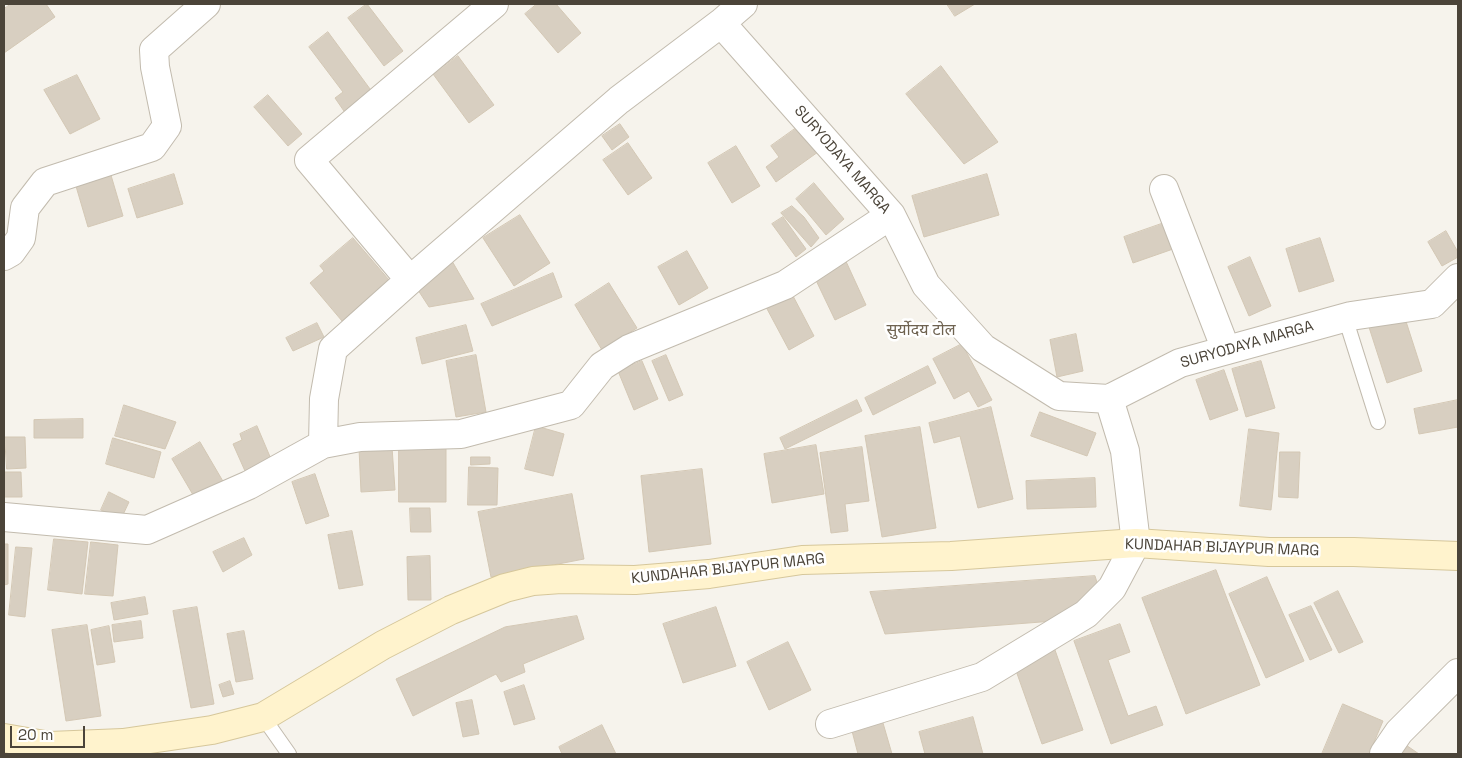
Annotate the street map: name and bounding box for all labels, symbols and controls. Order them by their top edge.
street label: SURYODAYA MARGA [790,102,894,218]
street label: SURYODAYA MARGA [1178,317,1316,373]
district label: सुर्योदय टोल [886,321,956,341]
street label: KUNDAHAR BIJAYPUR MARG [1124,536,1320,560]
street label: KUNDAHAR BIJAYPUR MARG [630,550,826,588]
scale bar [12,716,88,748]
text: 20 m [18,725,53,744]

